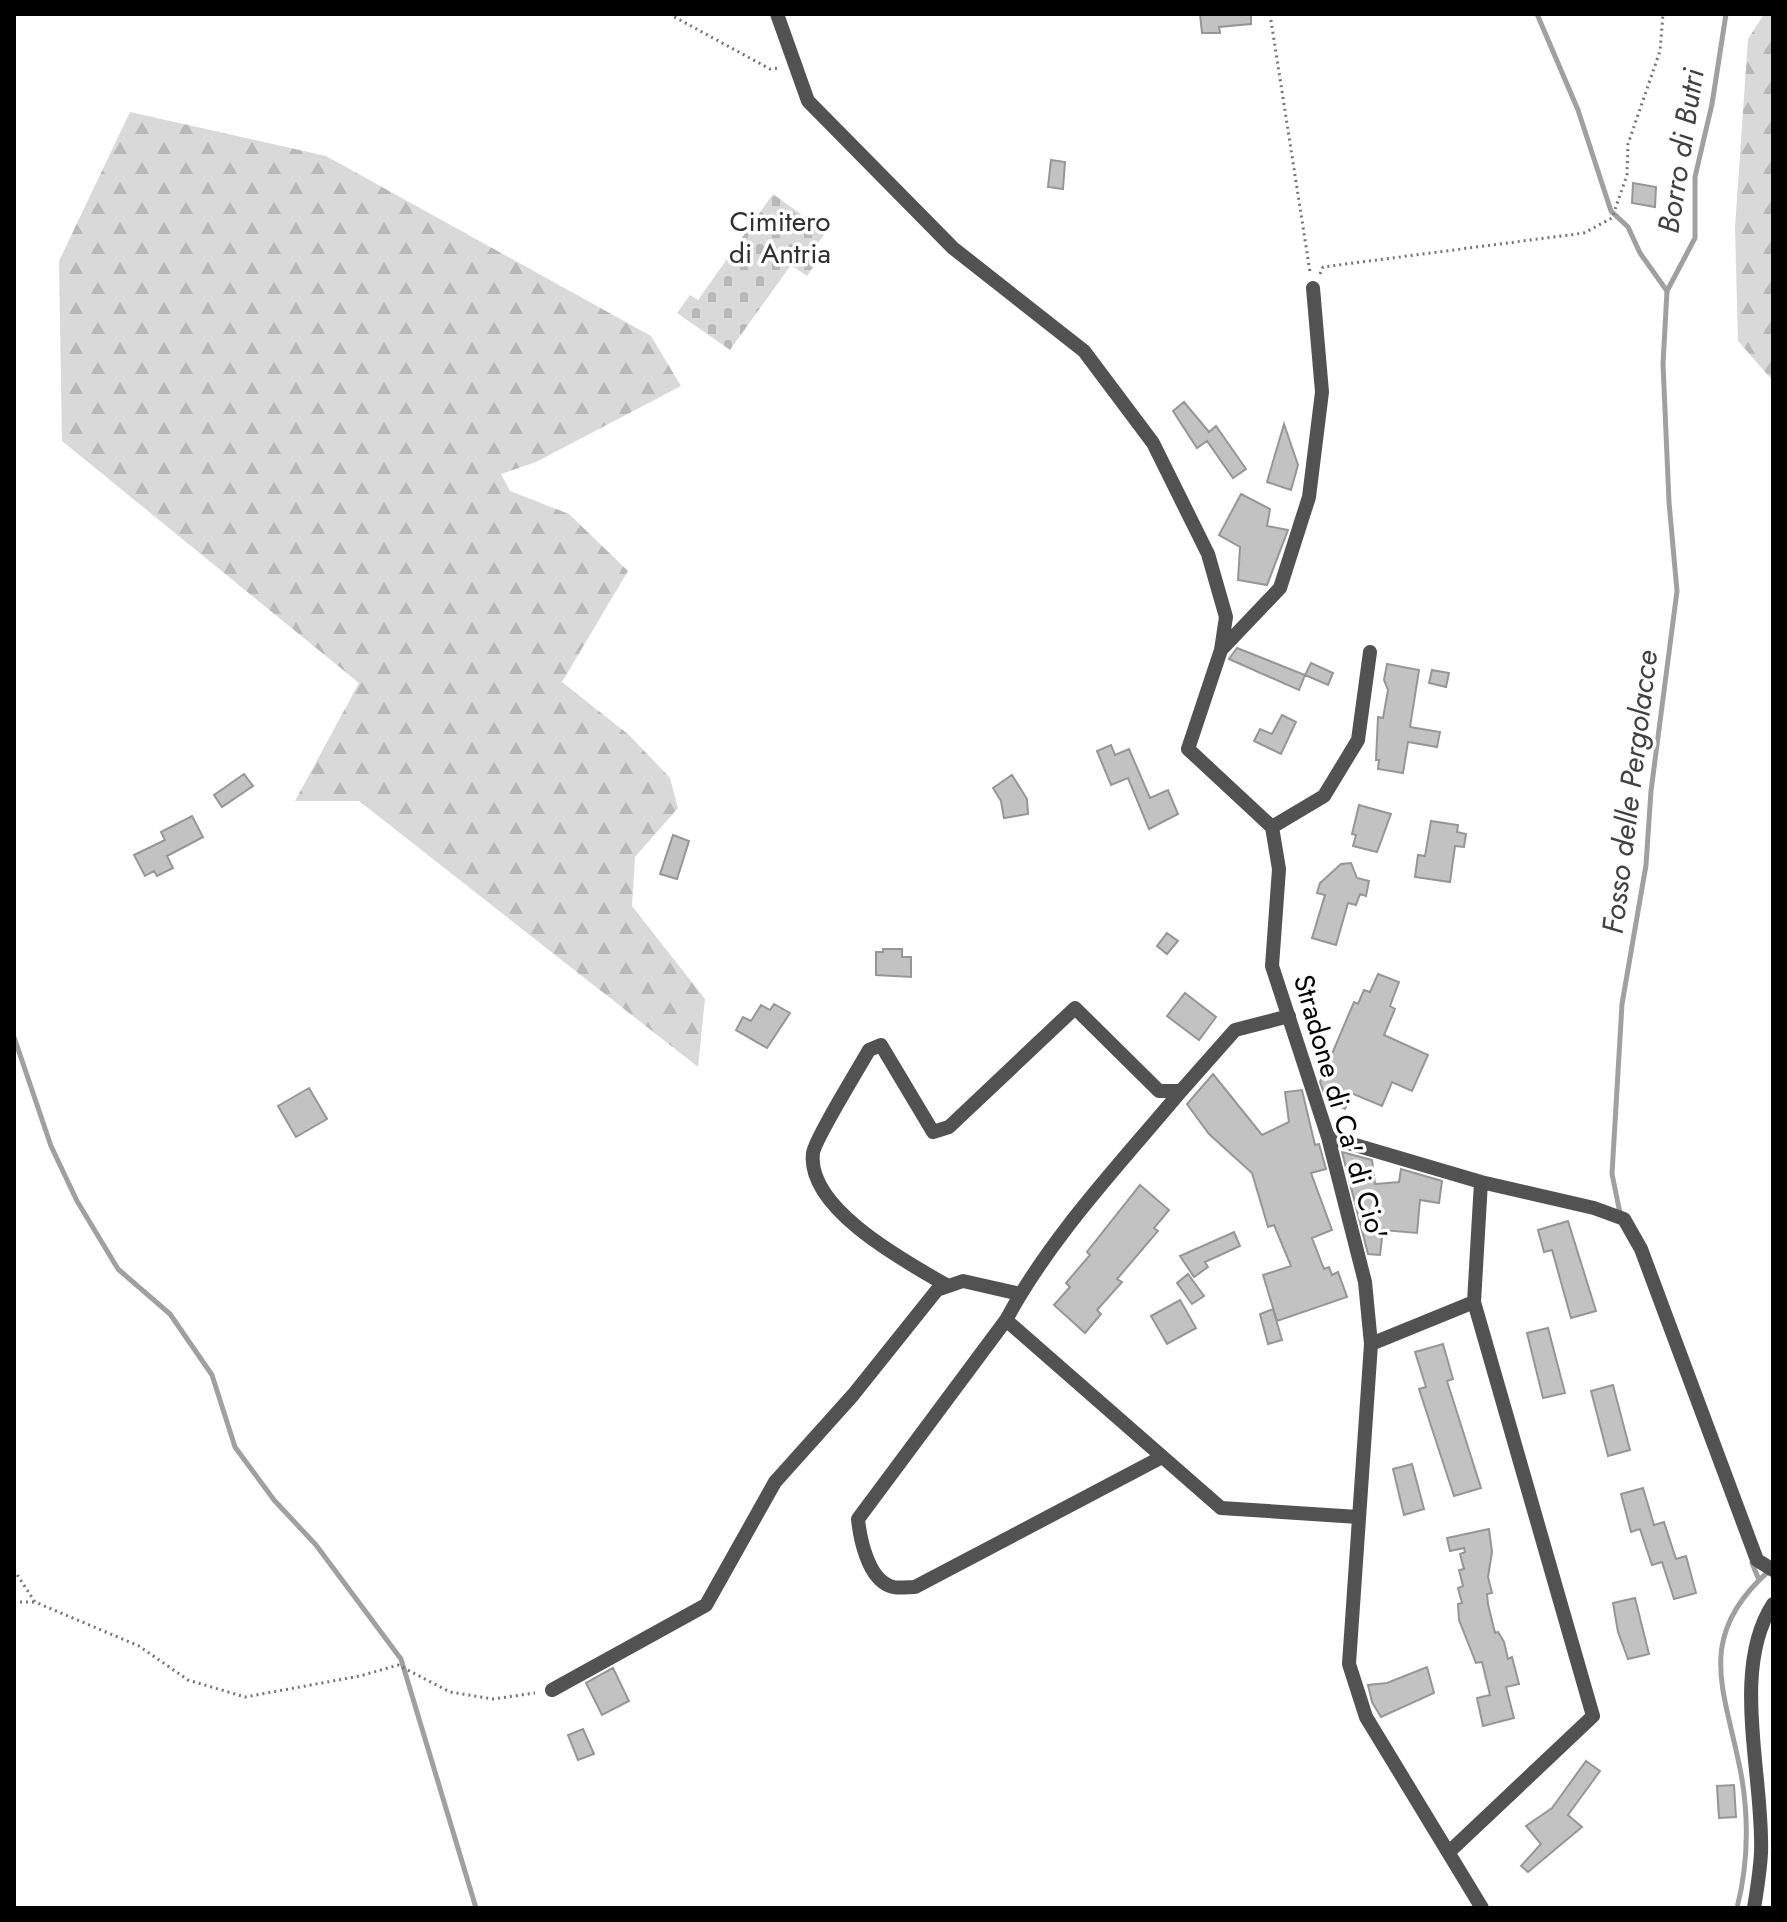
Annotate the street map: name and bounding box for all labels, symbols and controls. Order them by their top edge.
water label: Borro di Butri [1646,65,1715,236]
park label: Cimitero di Antria [729,201,831,274]
water label: Fosso delle Pergolacce [1591,648,1668,936]
street label: Stradone di Ca' di Cio' [1283,970,1398,1245]

